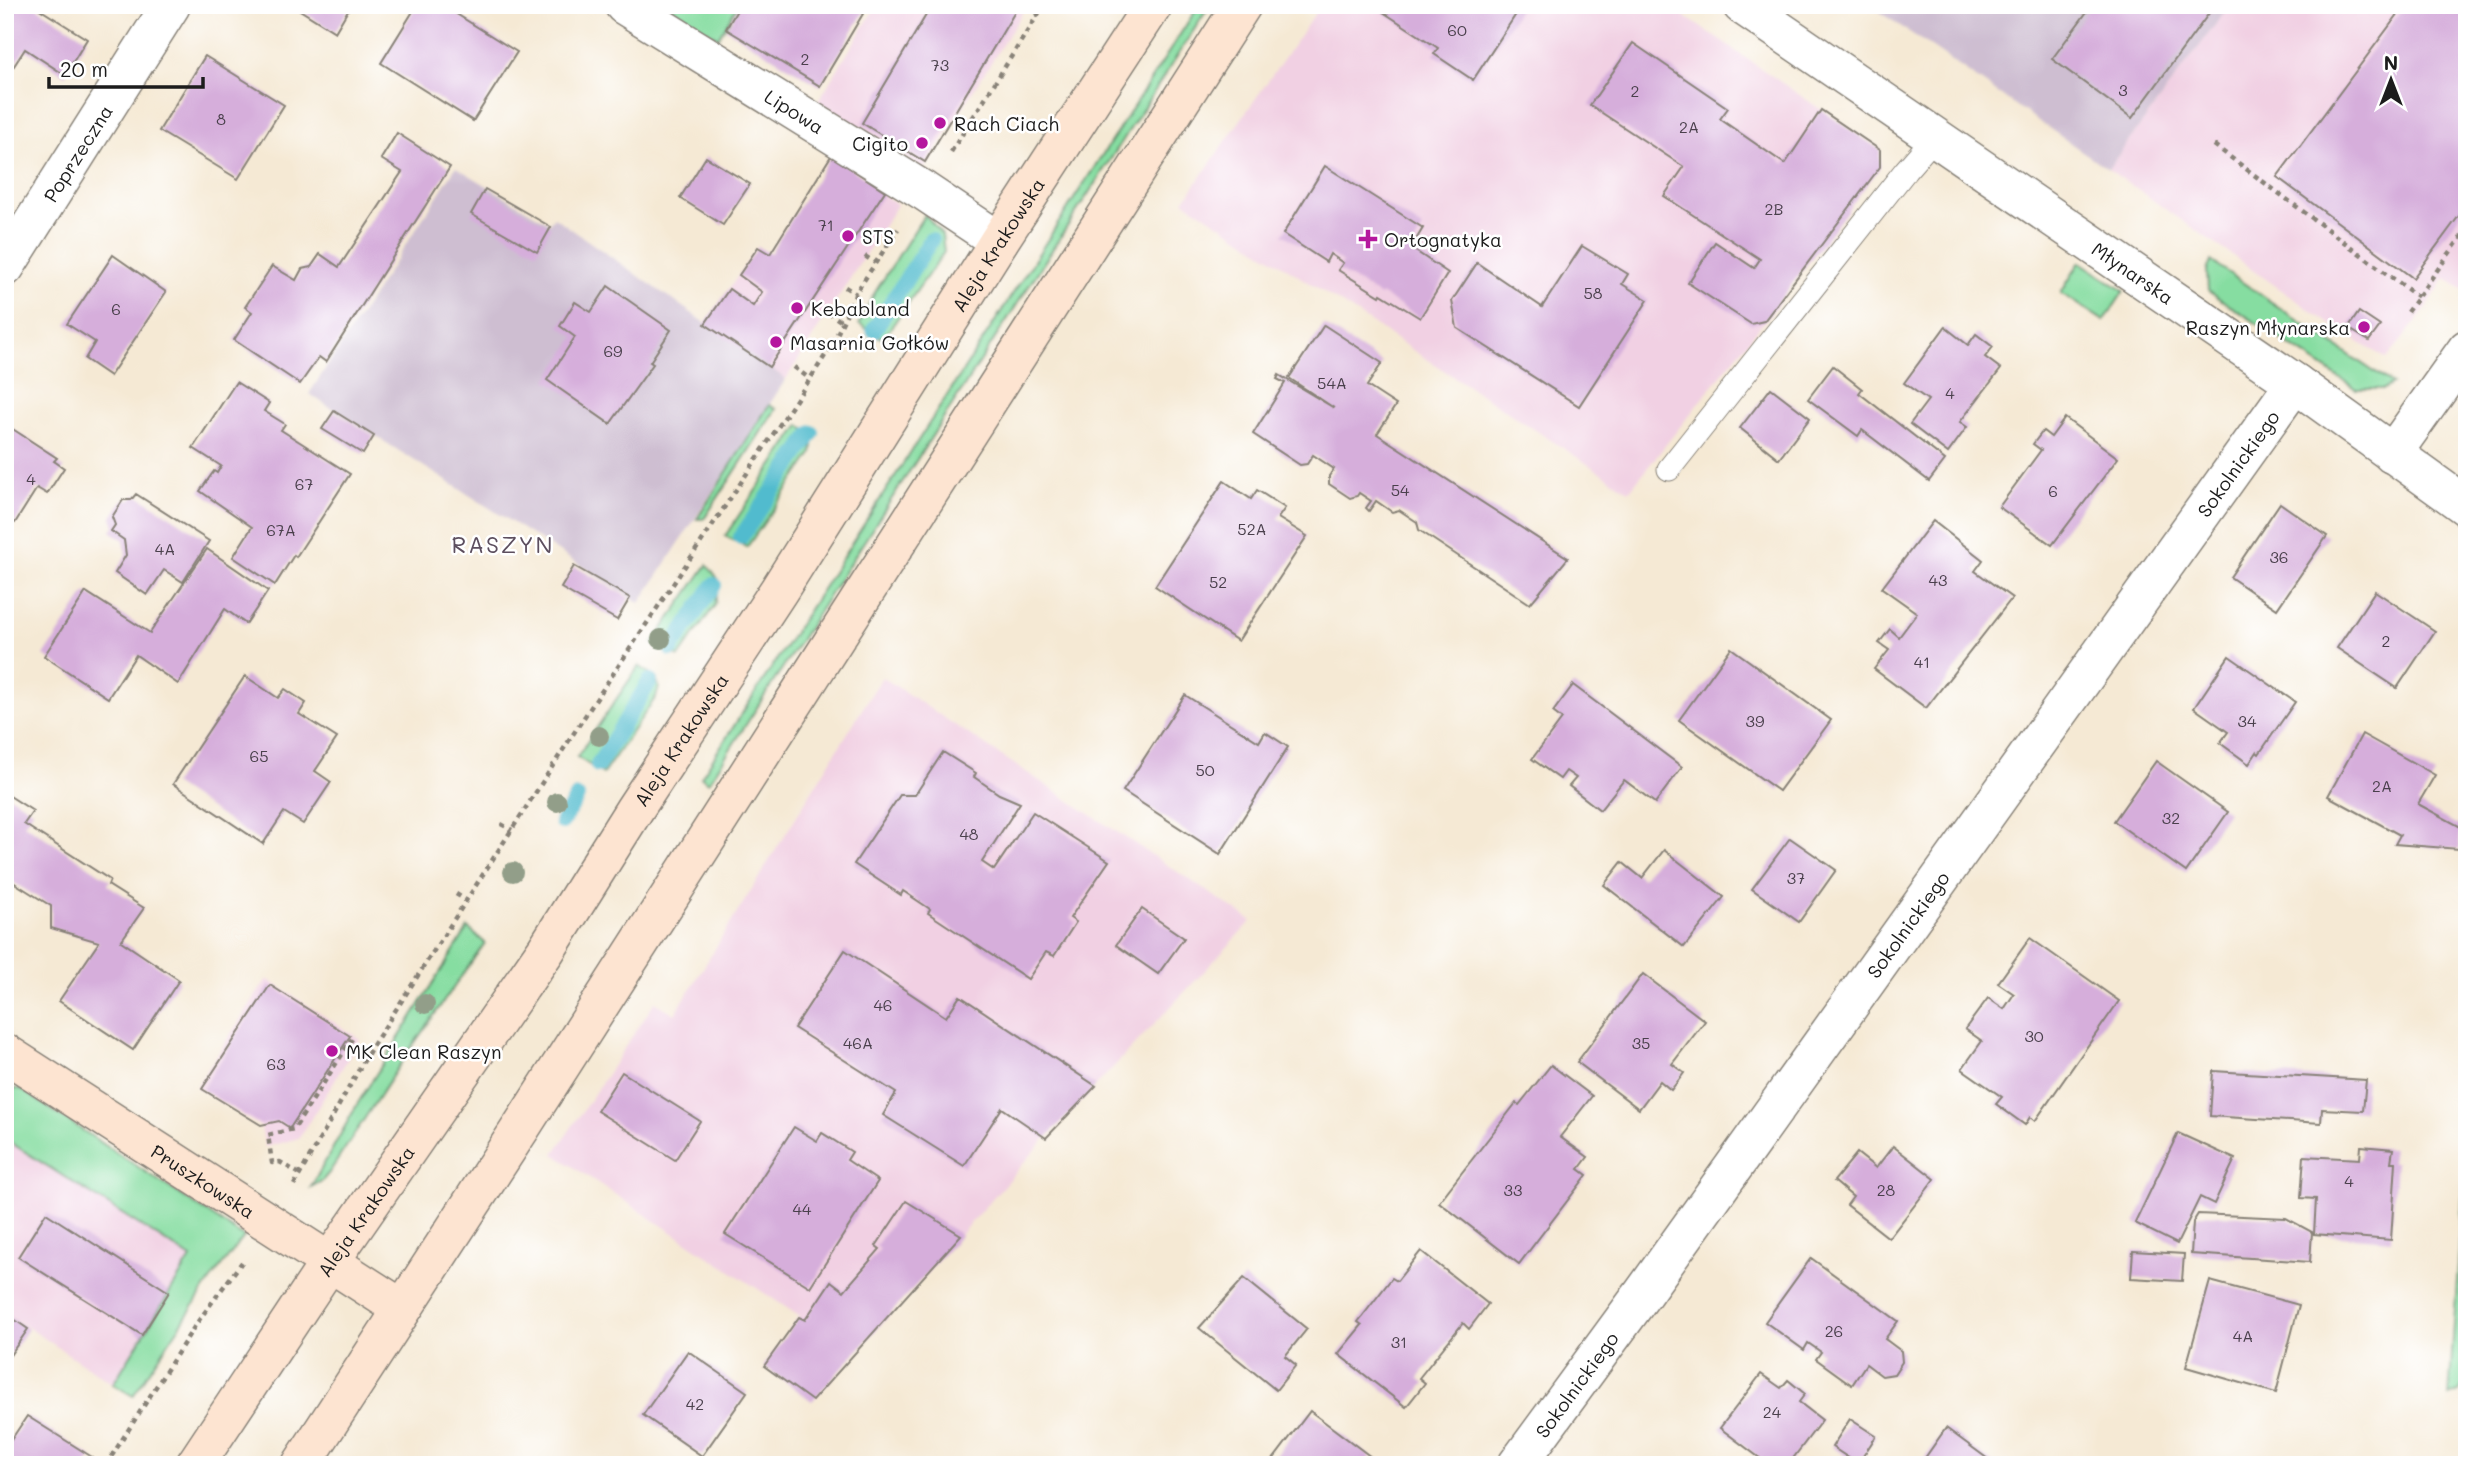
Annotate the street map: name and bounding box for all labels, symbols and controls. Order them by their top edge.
house number: 60 [1447,19,1467,40]
scale bar [49,46,203,90]
north arrow [2356,46,2426,116]
house number: 2 [801,48,809,69]
text: N [2384,50,2398,75]
house number: 73 [931,54,949,75]
text: 20 m [60,55,108,82]
house number: 3 [2118,79,2128,100]
house number: 2 [1631,80,1639,101]
street label: Lipowa [760,83,829,139]
street label: Poprzeczna [37,100,117,206]
house number: 8 [216,108,226,129]
place label: Rach Ciach [954,111,1059,136]
marker: Rach Ciach [932,115,948,131]
house number: 2A [1679,116,1699,137]
place label: Cigito [852,131,908,156]
marker: Cigito [914,135,930,151]
street label: Aleja Krakowska [945,173,1050,316]
house number: 2B [1765,198,1783,219]
house number: 71 [818,214,834,235]
place label: STS [862,224,894,249]
place label: Ortognatyka [1384,227,1502,252]
marker: STS [840,228,856,244]
marker: Ortognatyka [1358,229,1378,249]
street label: Młynarska [2087,236,2179,309]
house number: 58 [1583,282,1603,303]
place label: Kebabland [811,296,910,321]
house number: 6 [111,298,121,319]
marker: Kebabland [789,300,805,316]
place label: Raszyn Młynarska [2186,315,2350,340]
marker: Raszyn Młynarska [2356,319,2372,335]
place label: Masarnia Gołków [790,330,949,355]
marker: Masarnia Gołków [768,334,784,350]
house number: 69 [603,340,623,361]
house number: 54A [1317,372,1347,393]
house number: 4 [1945,382,1955,403]
street label: Sokolnickiego [2191,405,2284,522]
house number: 4 [26,468,36,489]
house number: 67 [295,473,313,494]
house number: 54 [1391,479,1410,500]
house number: 6 [2048,480,2058,501]
house number: 52A [1237,518,1267,539]
house number: 67A [266,519,296,540]
district label: RASZYN [451,529,555,559]
house number: 4A [155,538,175,559]
house number: 36 [2269,546,2289,567]
house number: 43 [1929,569,1947,590]
house number: 52 [1209,571,1227,592]
house number: 2 [2382,630,2390,651]
house number: 41 [1914,651,1930,672]
street label: Aleja Krakowska [628,668,733,811]
house number: 39 [1746,710,1764,731]
house number: 34 [2238,710,2257,731]
house number: 65 [250,745,269,766]
house number: 50 [1195,759,1215,780]
house number: 2A [2372,775,2392,796]
house number: 32 [2162,807,2180,828]
house number: 48 [959,823,979,844]
street label: Sokolnickiego [1861,866,1954,983]
house number: 37 [1787,867,1805,888]
house number: 46 [873,994,893,1015]
house number: 30 [2024,1025,2044,1046]
house number: 46A [843,1032,873,1053]
house number: 35 [1632,1032,1650,1053]
place label: MK Clean Raszyn [346,1039,502,1064]
marker: MK Clean Raszyn [324,1043,340,1059]
house number: 63 [266,1053,286,1074]
street label: Pruszkowska [147,1138,260,1223]
street label: Aleja Krakowska [311,1140,419,1281]
house number: 4 [2344,1170,2354,1191]
house number: 33 [1504,1179,1522,1200]
house number: 28 [1877,1179,1896,1200]
house number: 44 [793,1198,812,1219]
house number: 26 [1825,1320,1843,1341]
house number: 4A [2233,1325,2253,1346]
street label: Sokolnickiego [1529,1326,1623,1442]
house number: 31 [1391,1331,1407,1352]
house number: 42 [686,1393,704,1414]
house number: 24 [1763,1401,1782,1422]

